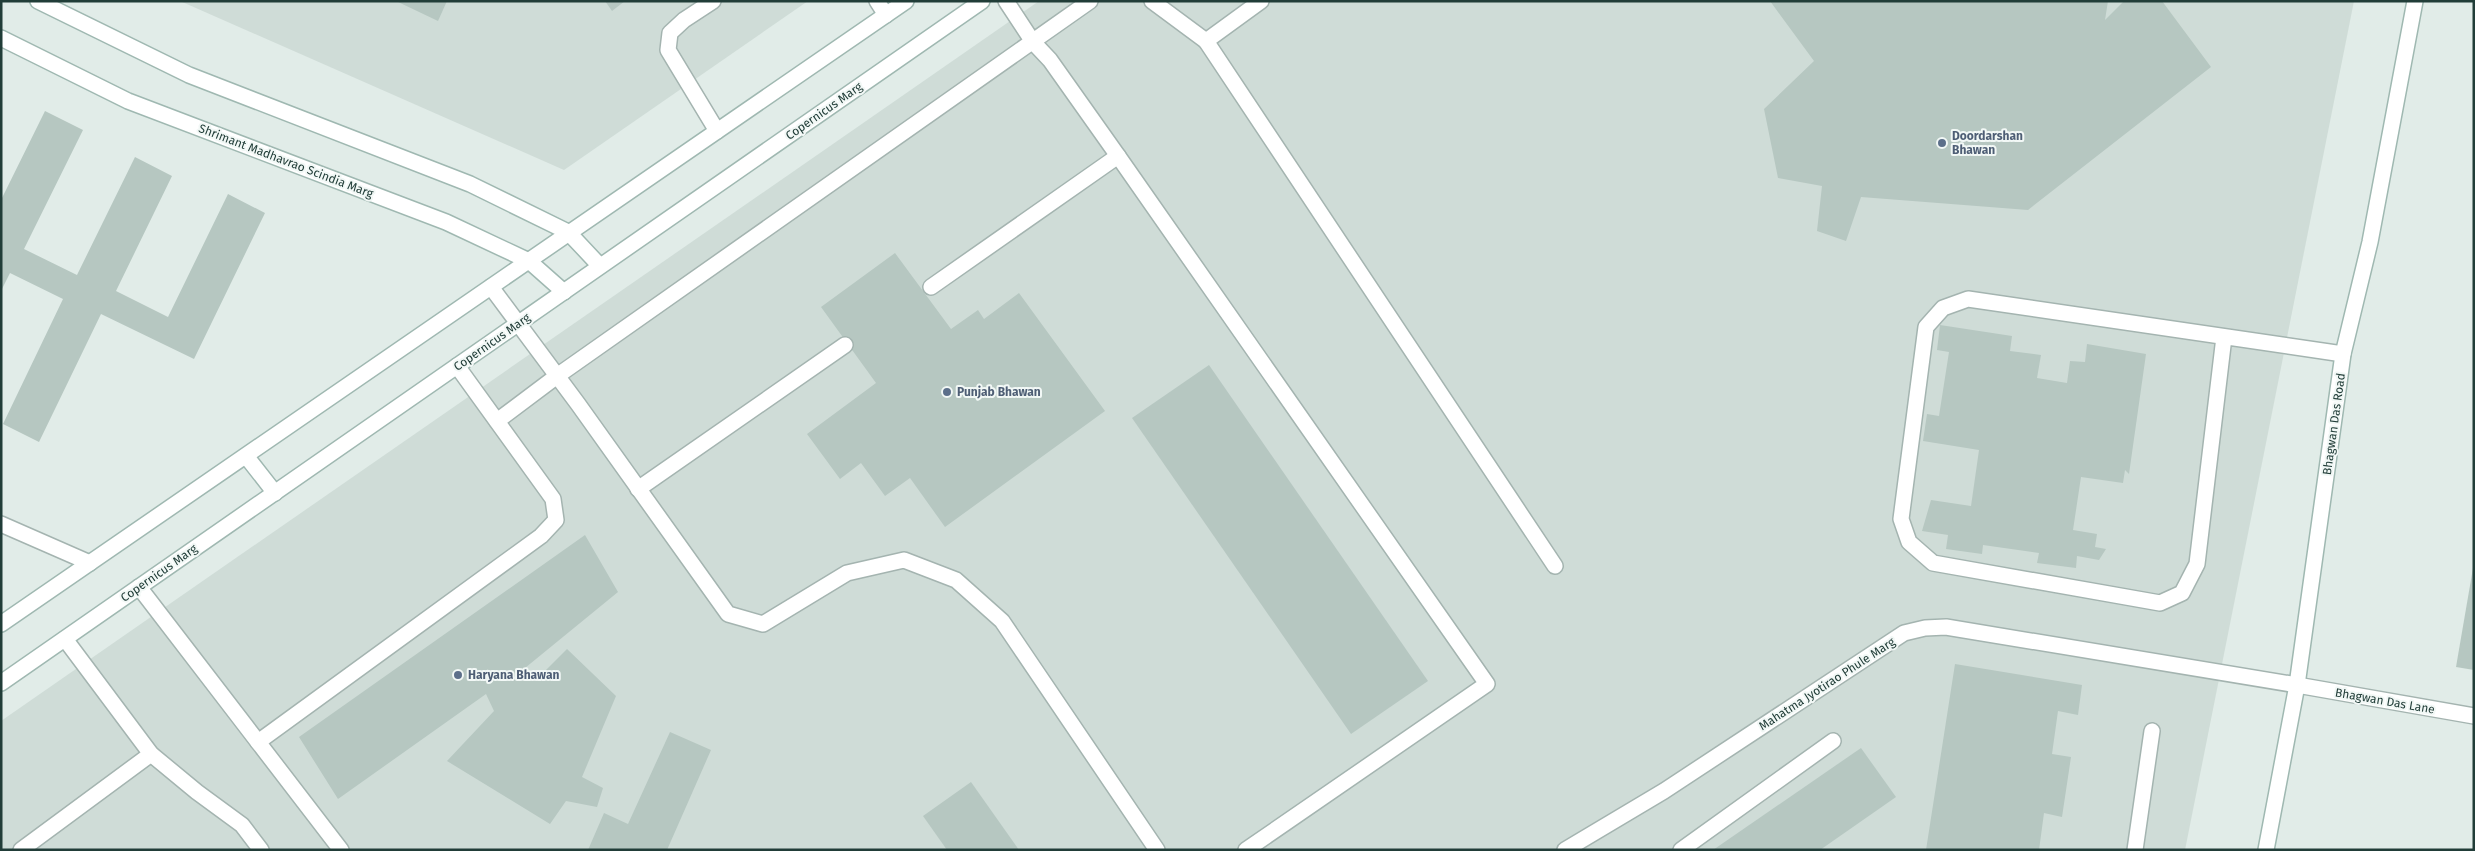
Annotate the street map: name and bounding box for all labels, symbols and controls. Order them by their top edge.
street label: Copernicus Marg [783,79,866,143]
street label: Shrimant Madhavrao Scindia Marg [197,121,376,201]
place label: Doordarshan Bhawan [1952,129,2023,157]
marker: Doordarshan Bhawan [1936,137,1948,149]
street label: Copernicus Marg [451,310,534,374]
street label: Bhagwan Das Road [2320,372,2348,476]
place label: Punjab Bhawan [957,385,1041,399]
marker: Punjab Bhawan [941,386,953,398]
street label: Copernicus Marg [118,541,201,605]
street label: Mahatma Jyotirao Phule Marg [1756,634,1898,733]
place label: Haryana Bhawan [468,668,559,682]
marker: Haryana Bhawan [452,669,464,681]
street label: Bhagwan Das Lane [2334,685,2436,717]

